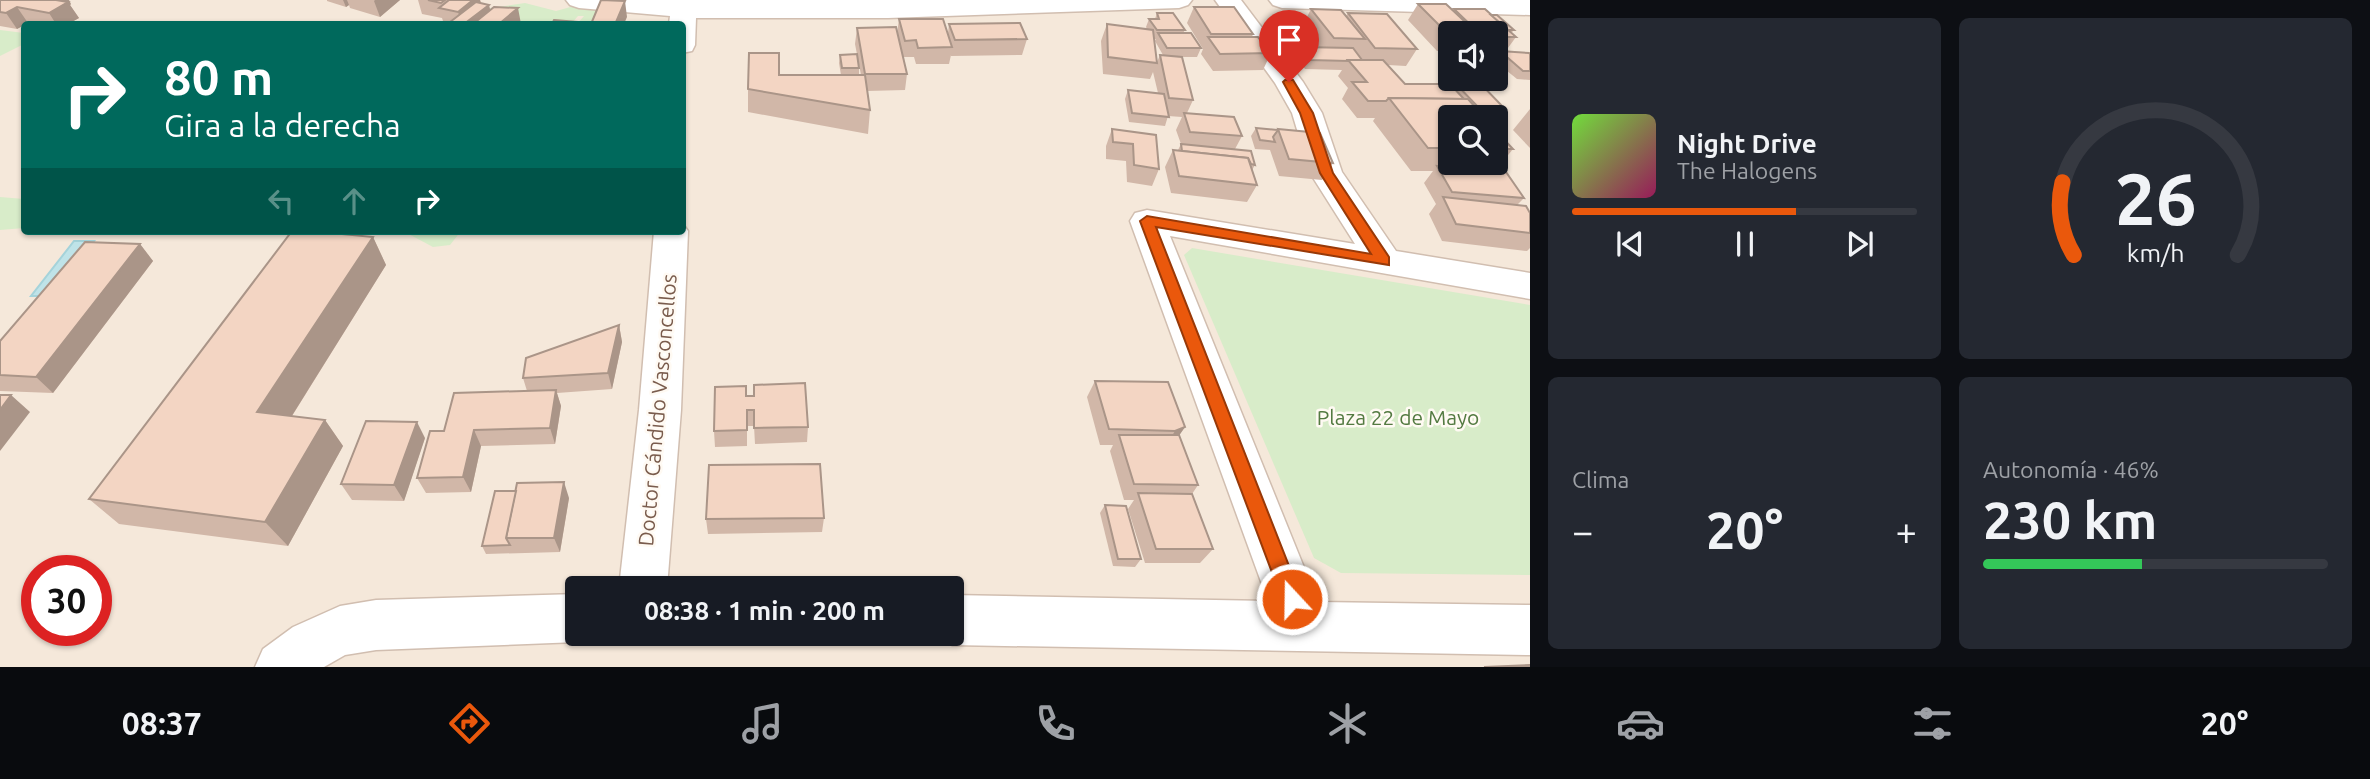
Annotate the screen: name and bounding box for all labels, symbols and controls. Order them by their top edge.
pin [1259,10,1319,82]
icon: arrive [1270,21,1308,59]
map controls [1438,21,1508,175]
button: sound [1438,21,1508,91]
icon: right [49,49,140,140]
text: 80 m [164,49,273,104]
button: search [1438,105,1508,175]
text: Gira a la derecha [164,107,401,143]
text: Night Drive [1677,129,1817,158]
text: 26 [2114,157,2197,239]
text: The Halogens [1677,158,1817,183]
icon: left [262,182,300,220]
icon: ahead [335,182,373,220]
icon: right [408,182,446,220]
icon: previous [1611,225,1649,263]
icon: pause [1726,225,1764,263]
icon: next [1841,225,1879,263]
text: km/h [2127,239,2184,267]
street label: Doctor Cándido Vasconcellos [633,273,681,547]
park label: Plaza 22 de Mayo [1317,405,1479,429]
text: Autonomía · 46% [1983,457,2159,482]
text: Clima [1572,467,1629,492]
text: 230 km [1983,491,2157,549]
text: 20° [1706,501,1783,559]
text: − [1572,510,1593,552]
text: + [1896,510,1917,552]
speed limit sign: 30 [21,555,112,646]
position arrow [1255,562,1329,636]
text: 08:38 · 1 min · 200 m [644,596,885,625]
icon: directions [445,699,494,748]
icon: music [738,699,787,748]
icon: phone [1031,699,1080,748]
icon: climate [1323,699,1372,748]
icon: car [1616,699,1665,748]
icon: filters [1908,699,1957,748]
text: 08:37 [122,705,202,741]
text: 20° [2201,705,2248,741]

